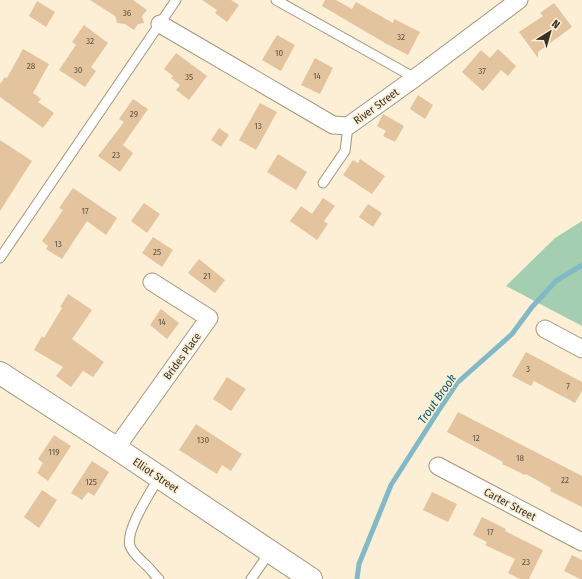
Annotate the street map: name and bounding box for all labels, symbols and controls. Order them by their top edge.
house number: 36 [123,8,132,18]
north arrow [530,12,570,52]
text: N [549,17,562,32]
house number: 32 [397,32,405,42]
house number: 32 [86,36,94,46]
house number: 10 [275,48,283,58]
house number: 28 [27,61,36,71]
house number: 30 [74,65,83,75]
house number: 37 [478,66,486,76]
house number: 14 [313,71,322,81]
house number: 35 [185,72,193,82]
street label: River Street [351,85,402,127]
house number: 29 [130,109,138,119]
house number: 13 [254,121,262,131]
house number: 23 [112,150,120,160]
house number: 17 [81,206,89,216]
house number: 13 [54,239,62,249]
house number: 25 [153,247,161,257]
house number: 21 [203,271,211,281]
house number: 14 [158,317,167,327]
street label: Brides Place [161,330,204,382]
house number: 3 [526,364,530,374]
water label: Trout Brook [415,372,459,426]
house number: 7 [566,381,570,391]
house number: 12 [472,433,480,443]
house number: 130 [197,435,209,445]
house number: 119 [48,447,60,457]
house number: 18 [516,453,525,463]
street label: Elliot Street [130,455,182,496]
house number: 22 [561,475,569,485]
house number: 125 [85,477,97,487]
street label: Carter Street [482,485,538,524]
house number: 17 [486,527,494,537]
house number: 23 [522,557,530,567]

